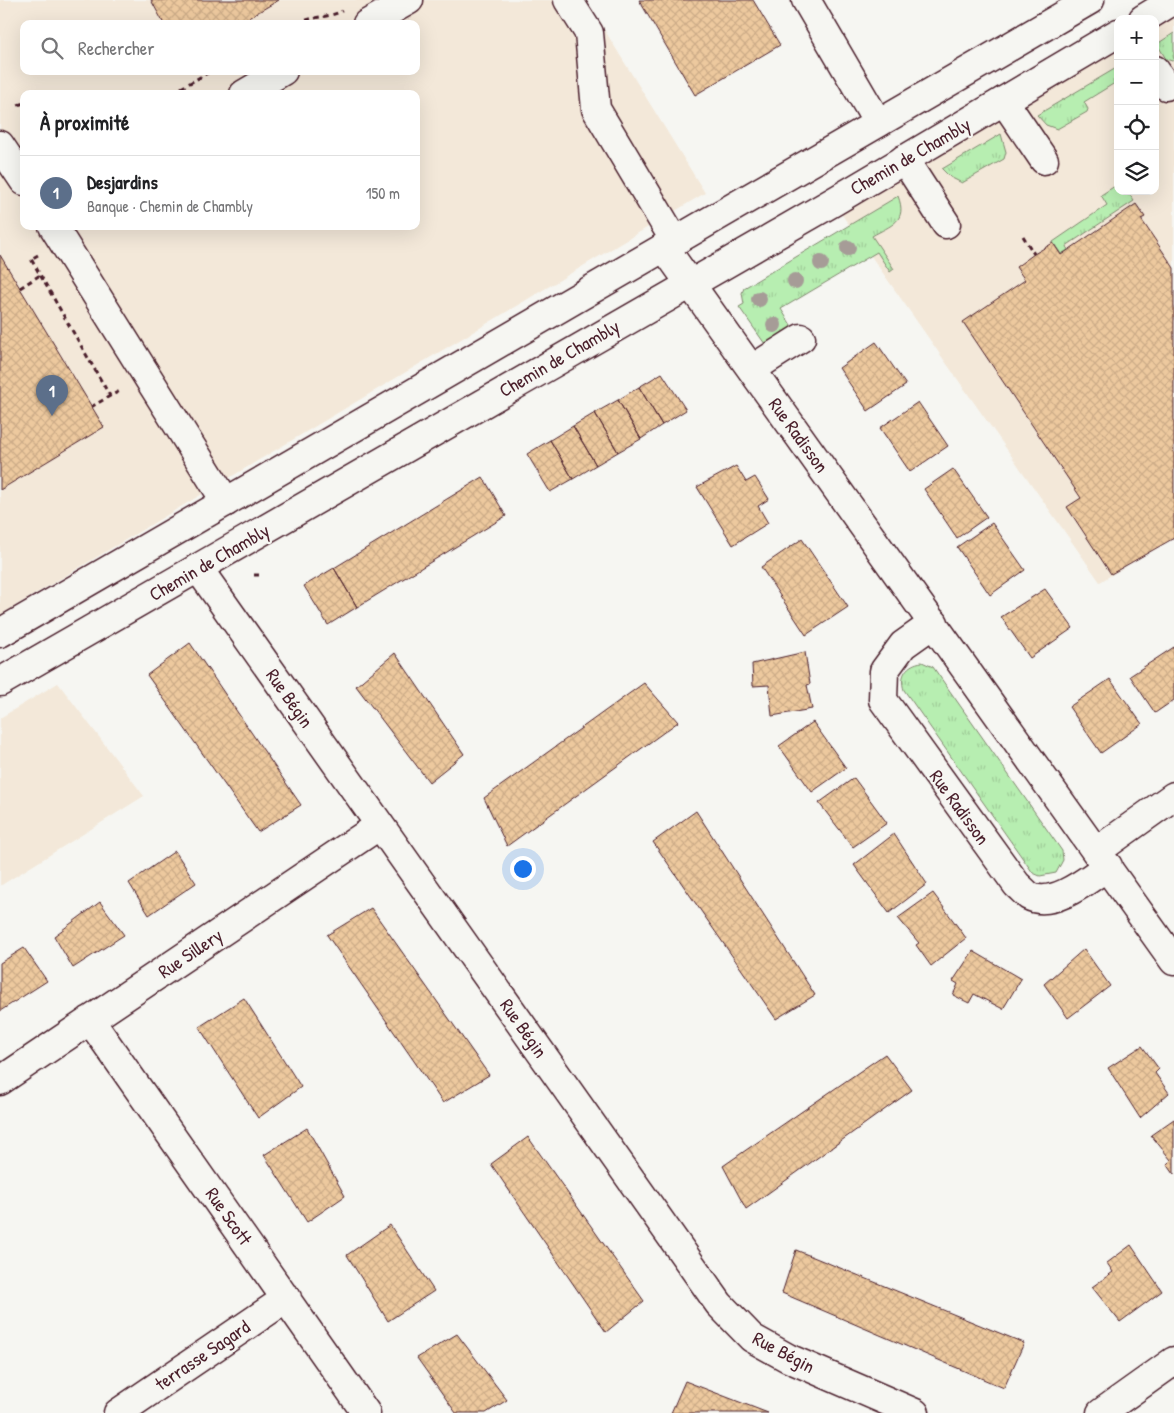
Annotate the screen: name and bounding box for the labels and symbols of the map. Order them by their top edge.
street label: Chemin de Chambly [845,111,975,201]
street label: Chemin de Chambly [494,313,624,403]
pin: 1 [36,375,68,416]
street label: Rue Radisson [763,392,835,478]
street label: Chemin de Chambly [144,517,274,607]
street label: Rue Bégin [260,663,320,733]
street label: Rue Radisson [924,764,996,850]
your location [510,856,536,882]
street label: Rue Sillery [153,922,227,984]
street label: Rue Bégin [494,993,554,1063]
street label: Rue Scott [200,1182,259,1250]
street label: terrasse Sagard [149,1313,255,1396]
street label: Rue Bégin [748,1325,820,1379]

